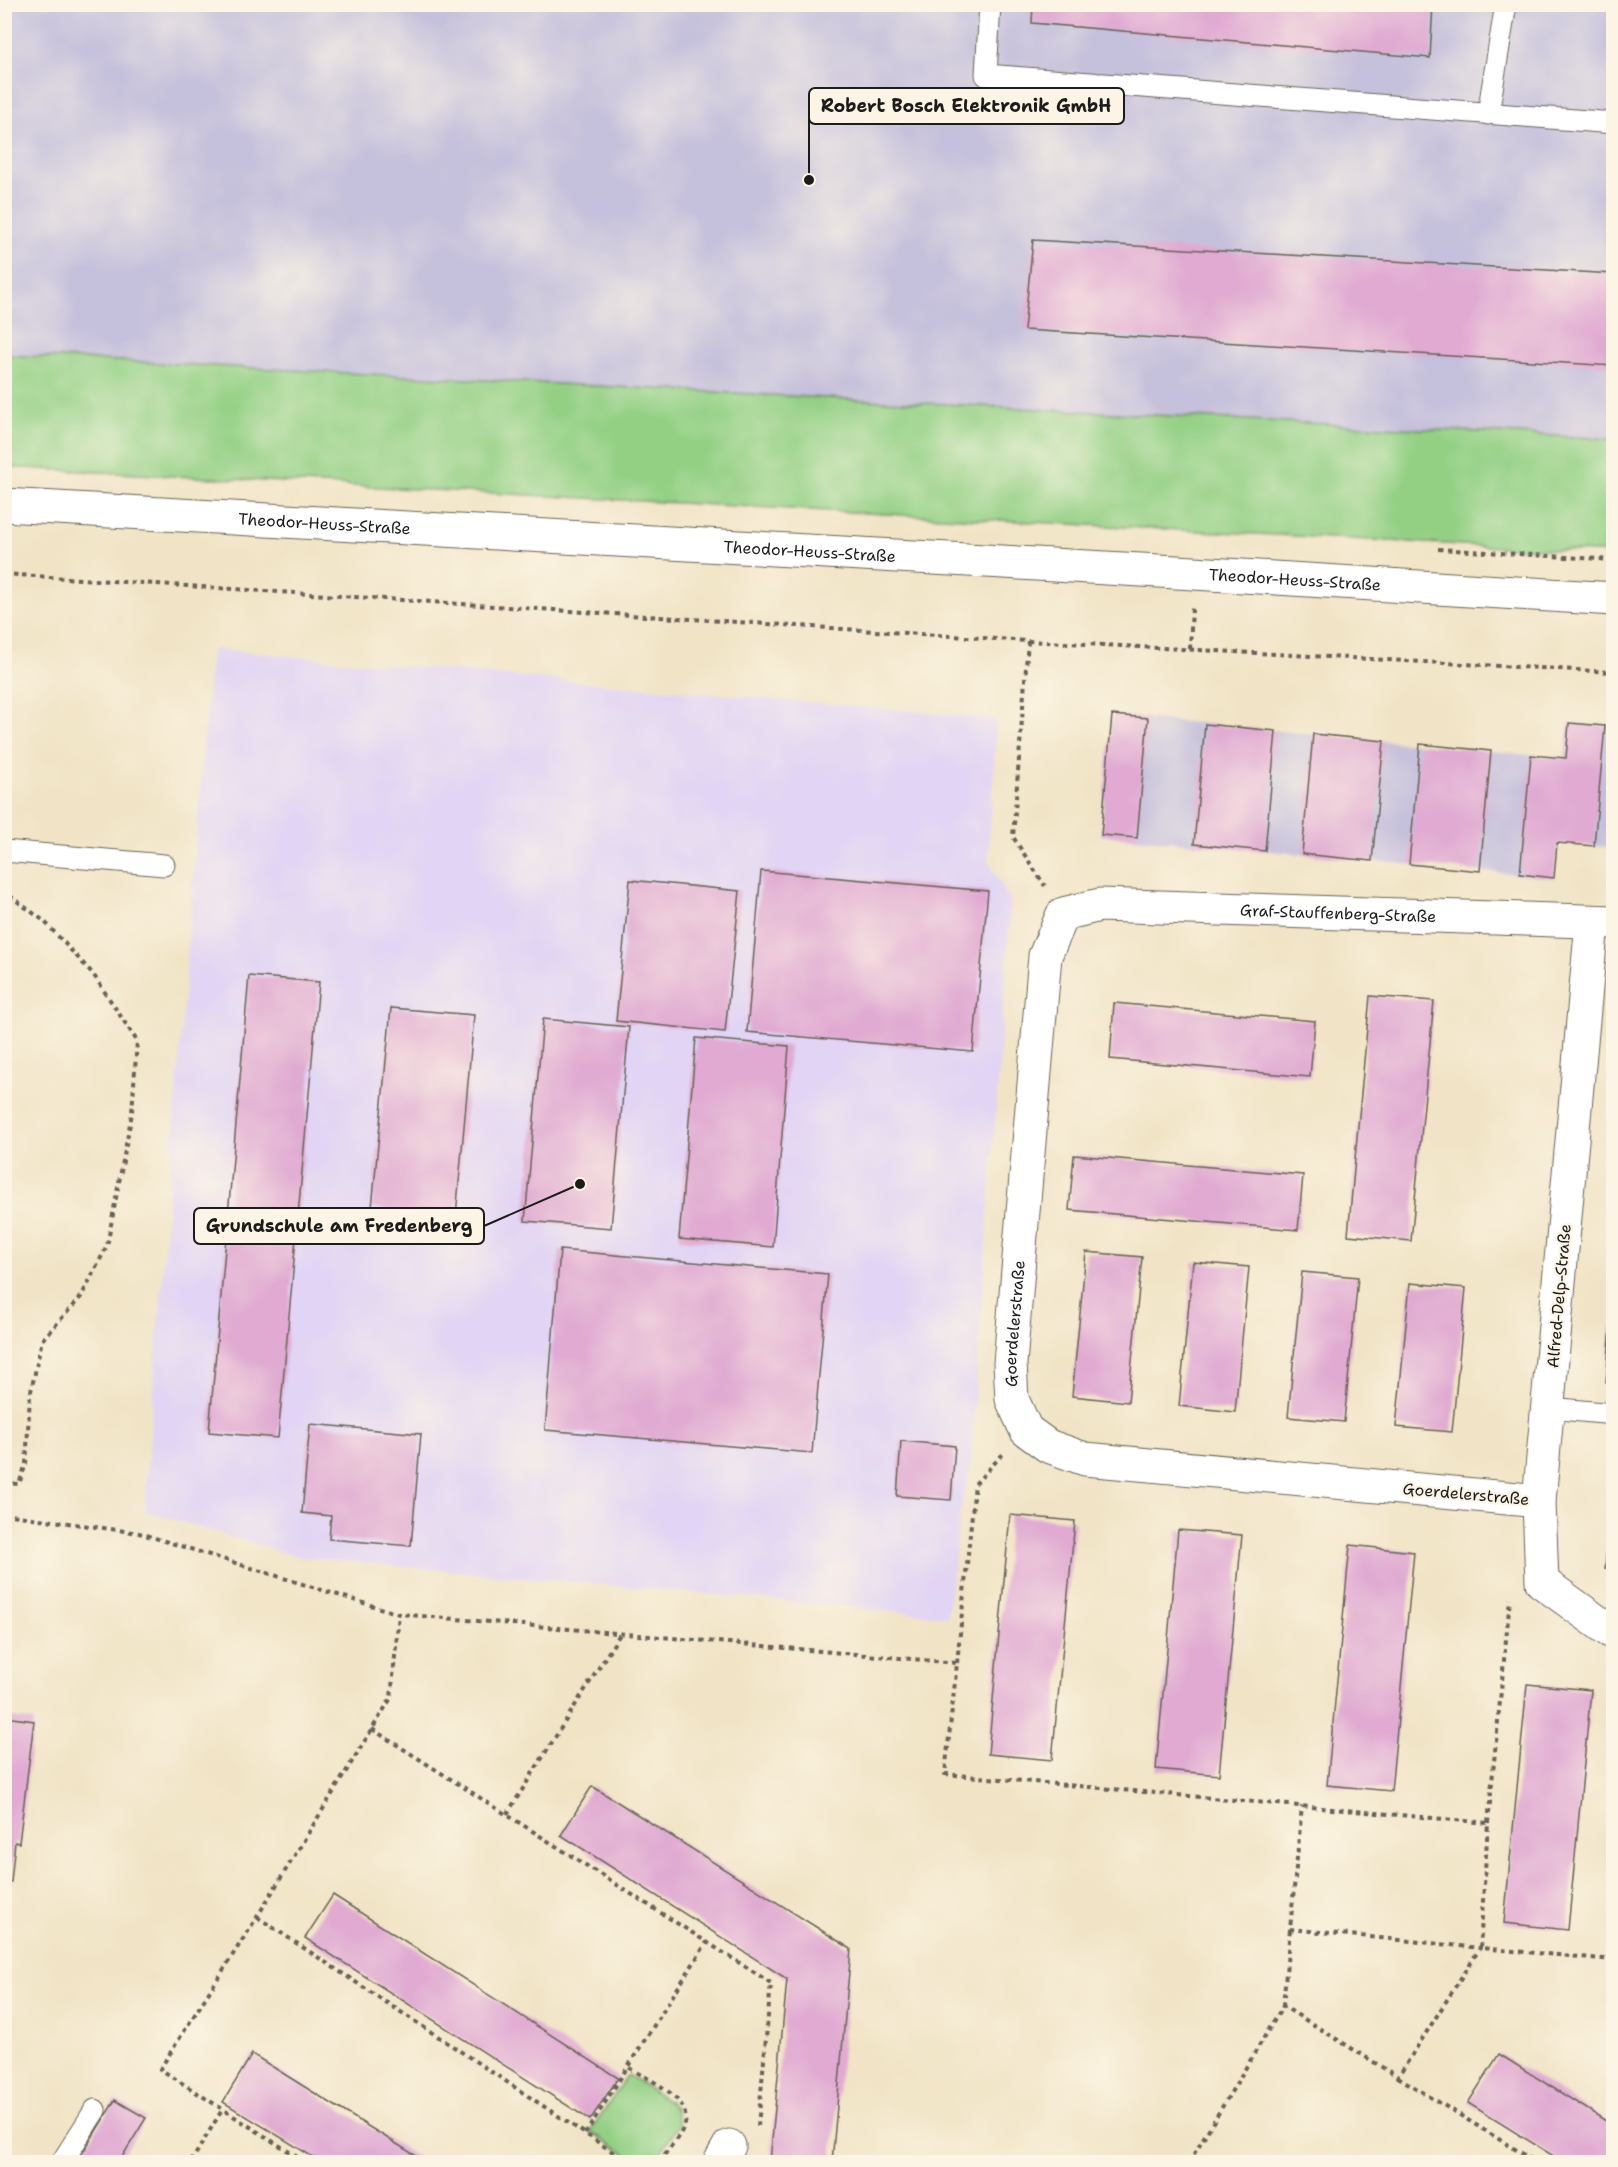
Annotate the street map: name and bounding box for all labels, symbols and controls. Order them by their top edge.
callout: Robert Bosch Elektronik GmbH [809,88,1124,124]
text: Robert Bosch Elektronik GmbH [821,94,1111,118]
street label: Theodor-Heuss-Straße [238,508,411,539]
street label: Theodor-Heuss-Straße [723,536,896,566]
street label: Theodor-Heuss-Straße [1208,563,1382,595]
street label: Graf-Stauffenberg-Straße [1240,899,1437,927]
callout: Grundschule am Fredenberg [194,1208,484,1244]
text: Grundschule am Fredenberg [206,1214,473,1238]
street label: Alfred-Delp-Straße [1542,1223,1576,1369]
street label: Goerdelerstraße [999,1259,1029,1388]
street label: Goerdelerstraße [1402,1478,1530,1510]

